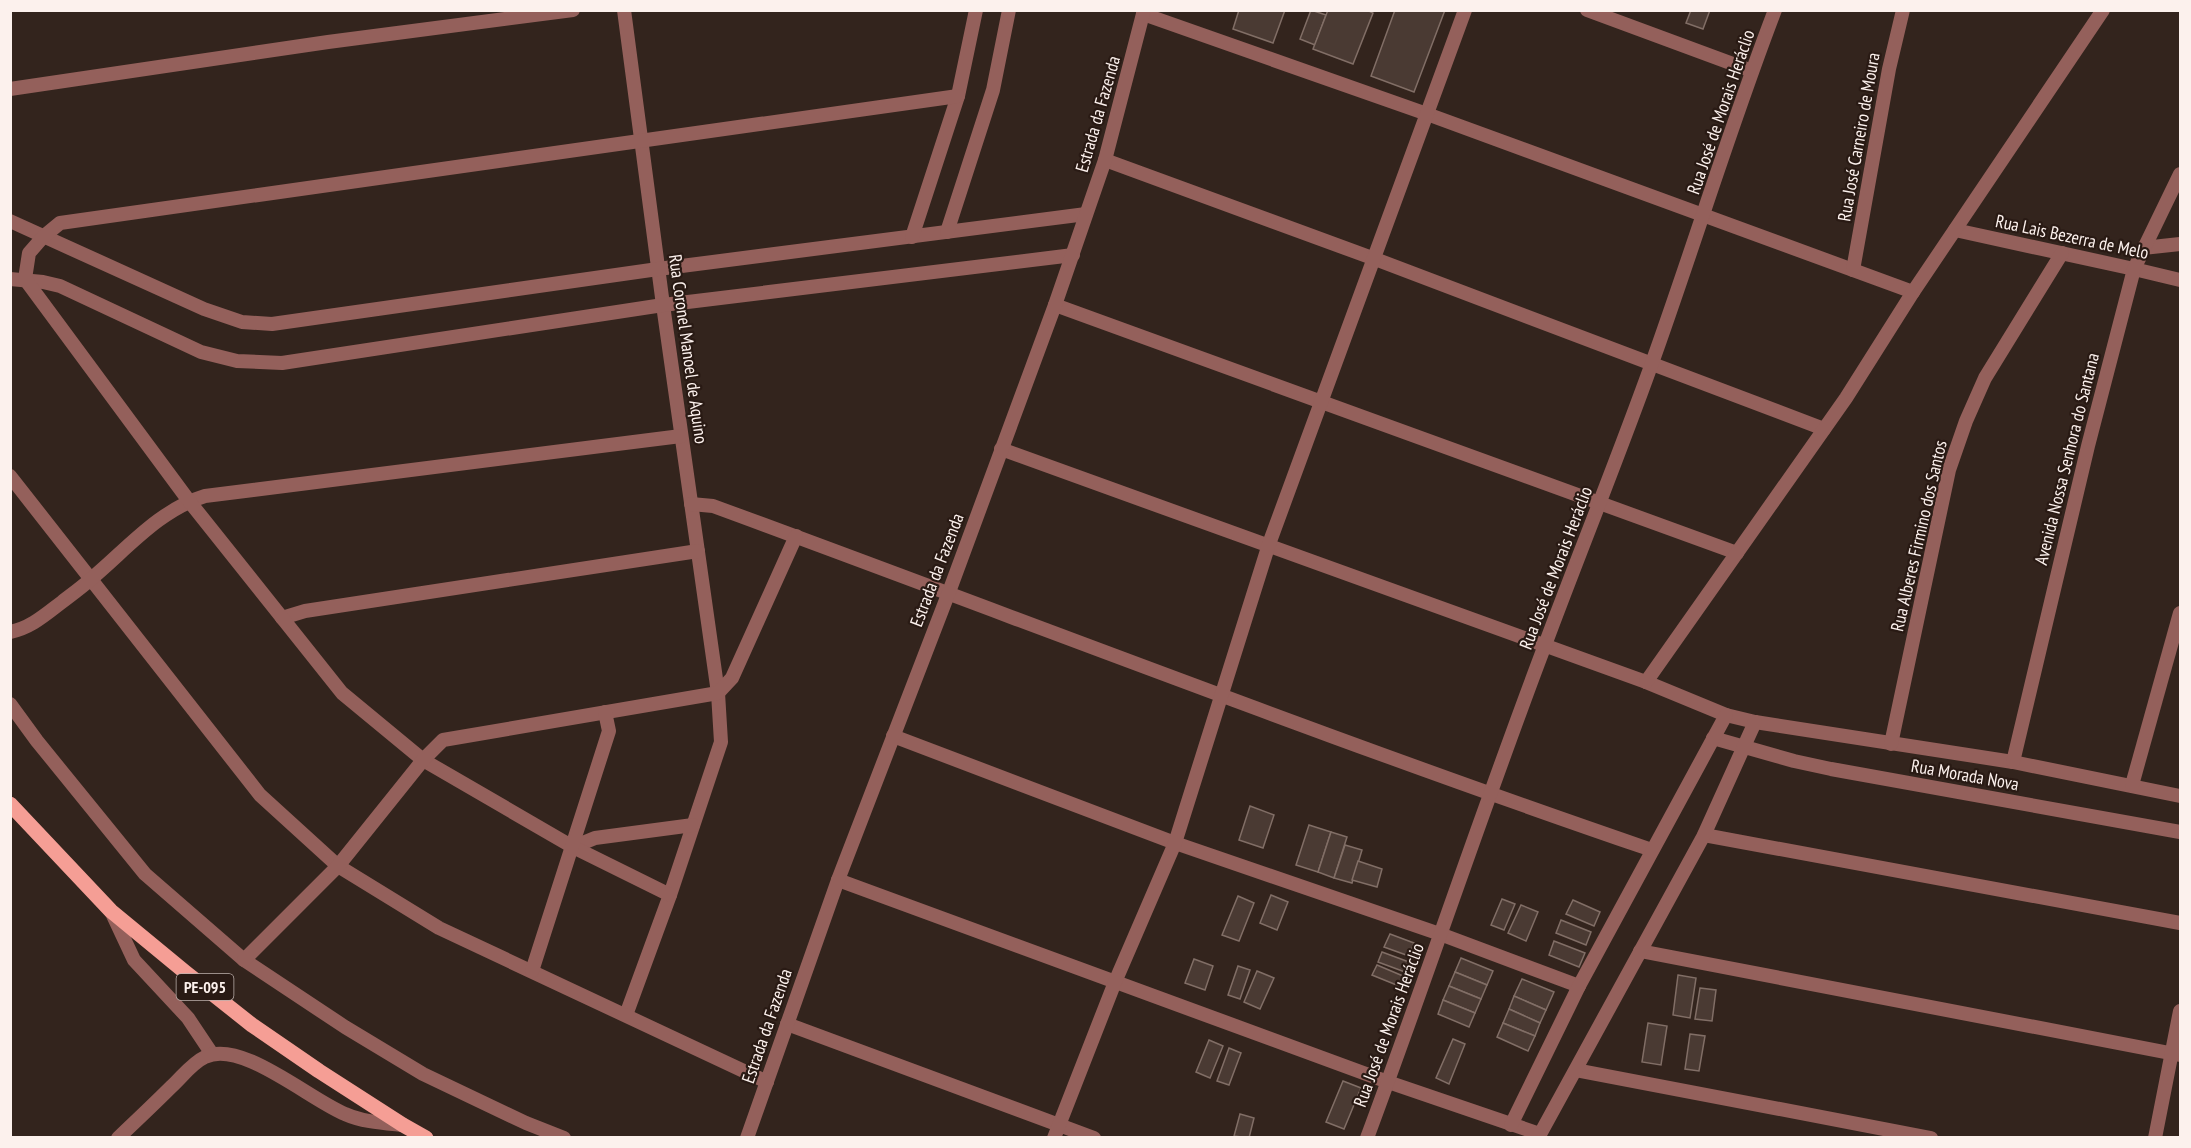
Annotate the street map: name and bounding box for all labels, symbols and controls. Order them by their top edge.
street label: Rua José de Morais Heráclio [1682,26,1760,197]
street label: Rua José Carneiro de Moura [1832,51,1885,223]
street label: Estrada da Fazenda [1070,53,1125,175]
street label: Rua Lais Bezerra de Melo [1993,209,2151,264]
street label: Rua Coronel Manoel de Aquino [664,253,713,445]
street label: Avenida Nossa Senhora do Santana [2029,350,2104,567]
street label: Rua Alberes Firmino dos Santos [1885,438,1952,634]
street label: Rua José de Morais Heráclio [1514,483,1597,653]
street label: Estrada da Fazenda [904,510,969,630]
street label: Rua Morada Nova [1909,754,2021,795]
street label: Rua José de Morais Heráclio [1348,940,1429,1110]
street label: Estrada da Fazenda [736,965,797,1086]
road number: PE-095 [176,974,234,1000]

